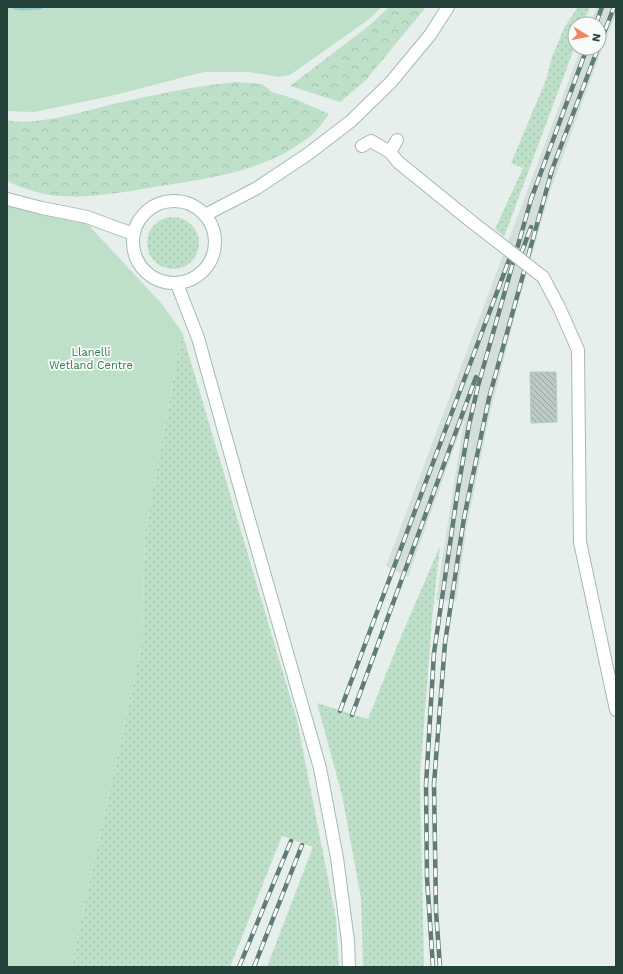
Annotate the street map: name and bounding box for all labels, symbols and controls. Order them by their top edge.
north arrow [567,16,607,56]
text: N [589,33,603,43]
park label: Llanelli Wetland Centre [49,346,133,372]

